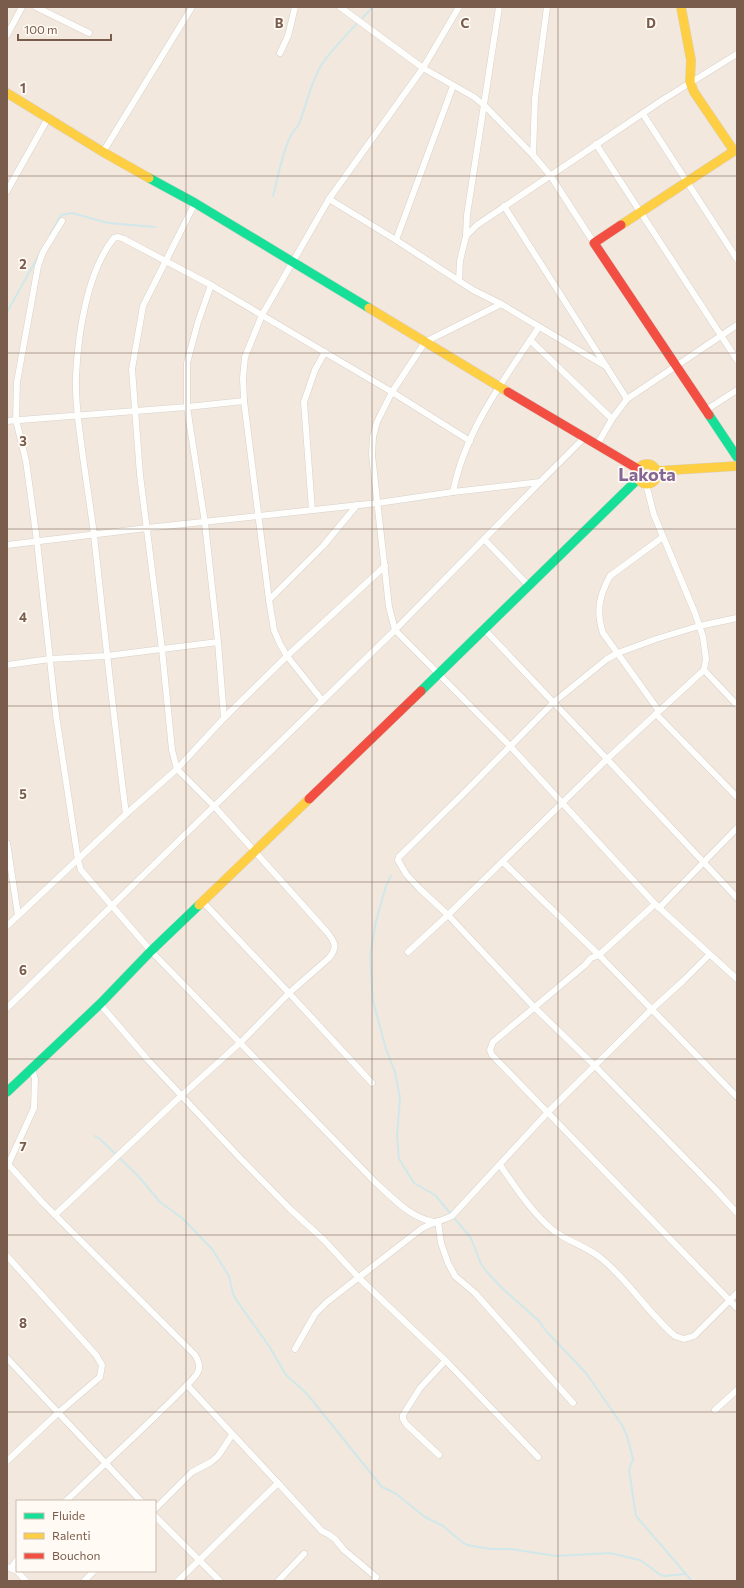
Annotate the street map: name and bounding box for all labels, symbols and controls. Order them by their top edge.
text: B [275,15,284,31]
text: C [461,15,470,31]
text: D [646,15,656,31]
scale bar [18,16,111,42]
text: 100 m [24,22,58,36]
text: 1 [20,80,26,96]
text: 2 [19,256,27,272]
text: 3 [19,433,27,449]
district label: Lakota [618,463,676,485]
text: 4 [19,609,27,625]
text: 5 [19,786,27,802]
text: 6 [19,962,27,978]
text: 7 [19,1138,27,1154]
text: 8 [19,1315,27,1331]
legend [16,1500,156,1572]
text: Fluide [52,1508,85,1522]
text: Ralenti [52,1528,91,1542]
text: Bouchon [52,1548,100,1562]

